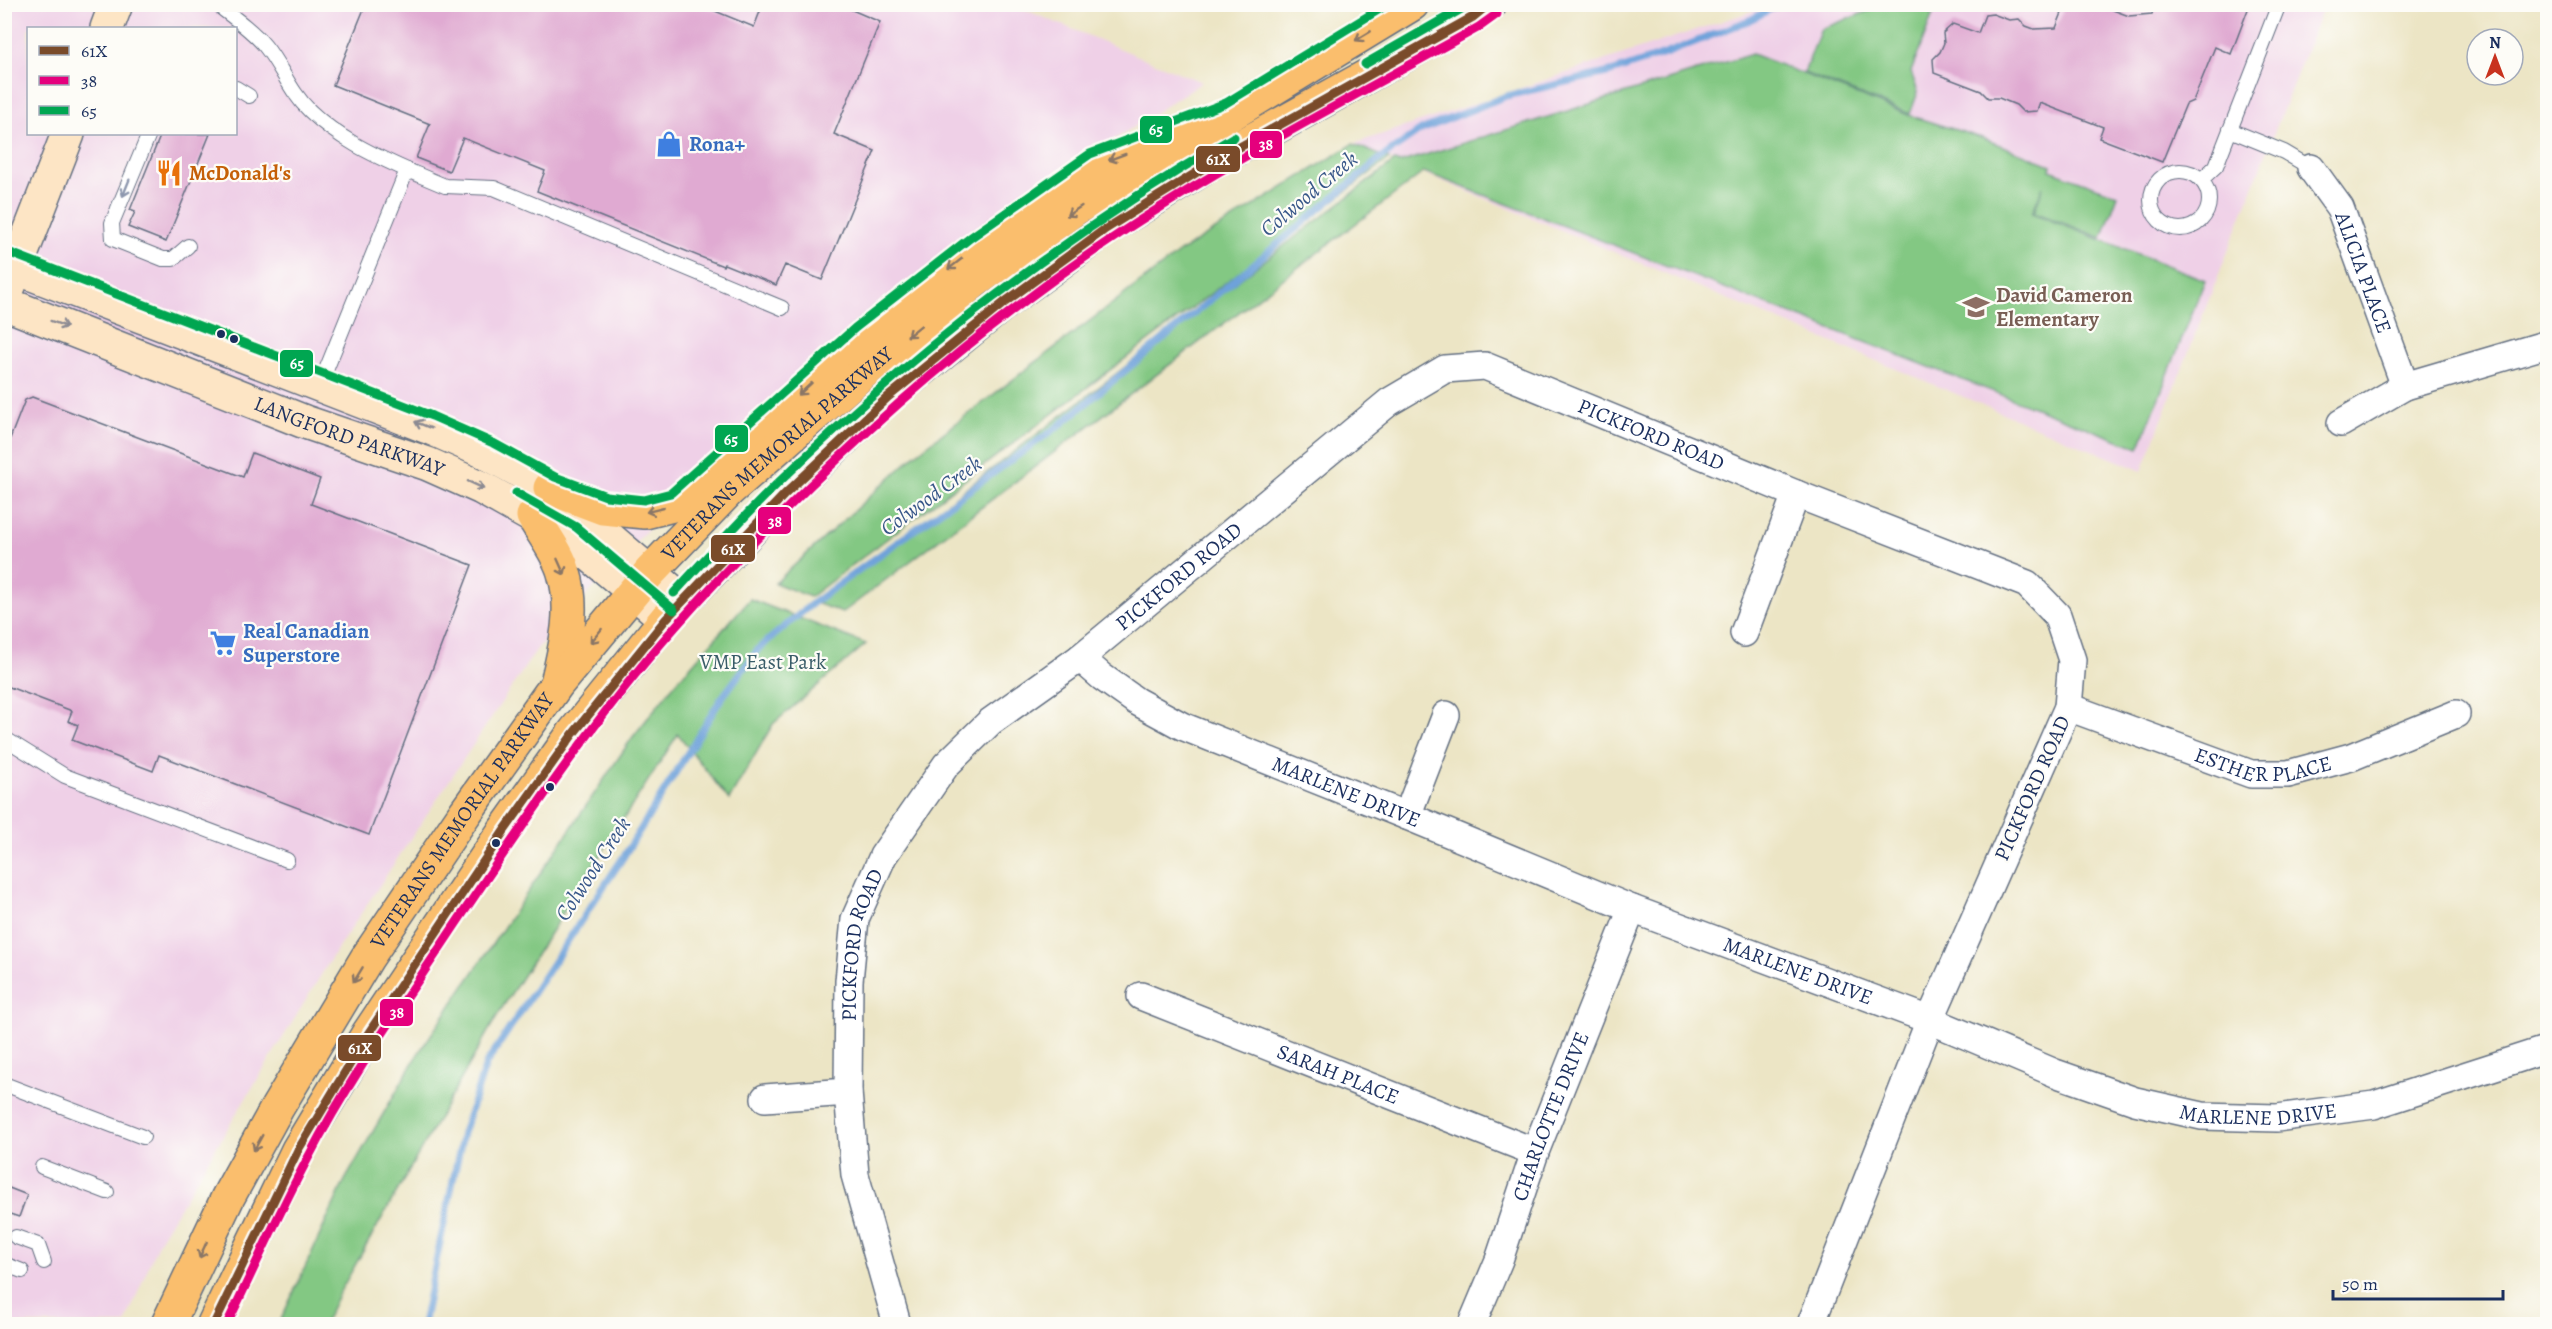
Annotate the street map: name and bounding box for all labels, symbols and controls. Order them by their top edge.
legend [27,27,237,135]
north arrow [2465,27,2525,87]
one-way arrow [1355,30,1372,42]
text: N [2489,32,2501,54]
text: 61X [81,39,107,63]
text: 38 [81,69,97,93]
text: 65 [81,99,97,123]
line badge: 65 [1139,115,1173,144]
text: 65 [1149,119,1163,141]
shop icon: Rona+ [654,129,684,159]
place label: Rona+ [689,130,746,158]
line badge: 38 [1249,130,1283,159]
text: 38 [1259,134,1274,156]
water label: Colwood Creek [1254,144,1364,244]
line badge: 61X [1195,145,1241,173]
text: 61X [1206,149,1230,171]
one-way arrow [1108,152,1127,163]
restaurant icon: McDonald's [154,158,184,188]
place label: McDonald's [189,159,291,187]
one-way arrow [120,178,131,196]
one-way arrow [1066,205,1082,217]
street label: ALICIA PLACE [2328,207,2399,337]
one-way arrow [947,257,963,270]
place label: David Cameron Elementary [1996,281,2133,333]
school or university icon: David Cameron Elementary [1961,292,1991,322]
one-way arrow [49,320,68,331]
one-way arrow [907,324,922,338]
unlabelled marker [215,328,227,340]
unlabelled marker [228,333,240,345]
street label: VETERANS MEMORIAL PARKWAY [654,340,899,567]
line badge: 65 [279,349,314,378]
text: 65 [290,353,304,375]
one-way arrow [798,382,813,396]
street label: LANGFORD PARKWAY [250,389,449,484]
street label: PICKFORD ROAD [1573,392,1729,477]
one-way arrow [414,419,433,430]
line badge: 65 [714,424,749,453]
text: 65 [724,429,738,451]
water label: Colwood Creek [874,449,988,543]
one-way arrow [466,480,484,492]
one-way arrow [646,504,665,516]
line badge: 38 [757,506,792,535]
text: 38 [768,511,783,533]
street label: PICKFORD ROAD [1109,516,1248,637]
line badge: 61X [710,534,756,563]
text: 61X [721,539,745,561]
one-way arrow [555,558,567,576]
place label: Real Canadian Superstore [243,617,369,669]
supermarket icon: Real Canadian Superstore [208,628,238,658]
one-way arrow [589,628,603,643]
park label: VMP East Park [699,648,827,676]
street label: VETERANS MEMORIAL PARKWAY [363,687,561,955]
street label: PICKFORD ROAD [1987,711,2077,865]
street label: ESTHER PLACE [2191,740,2335,789]
street label: MARLENE DRIVE [1268,749,1425,834]
unlabelled marker [544,781,556,793]
water label: Colwood Creek [548,811,638,927]
unlabelled marker [490,837,502,849]
street label: PICKFORD ROAD [835,864,890,1021]
street label: MARLENE DRIVE [1719,930,1877,1011]
one-way arrow [351,966,363,983]
line badge: 38 [379,998,414,1027]
text: 38 [390,1002,405,1024]
street label: CHARLOTTE DRIVE [1506,1028,1596,1205]
line badge: 61X [337,1034,382,1062]
street label: SARAH PLACE [1273,1037,1403,1111]
text: 61X [348,1038,372,1060]
street label: MARLENE DRIVE [2177,1096,2338,1132]
one-way arrow [252,1133,263,1151]
one-way arrow [197,1240,209,1258]
scale bar [2333,1263,2502,1301]
text: 50 m [2342,1272,2378,1296]

